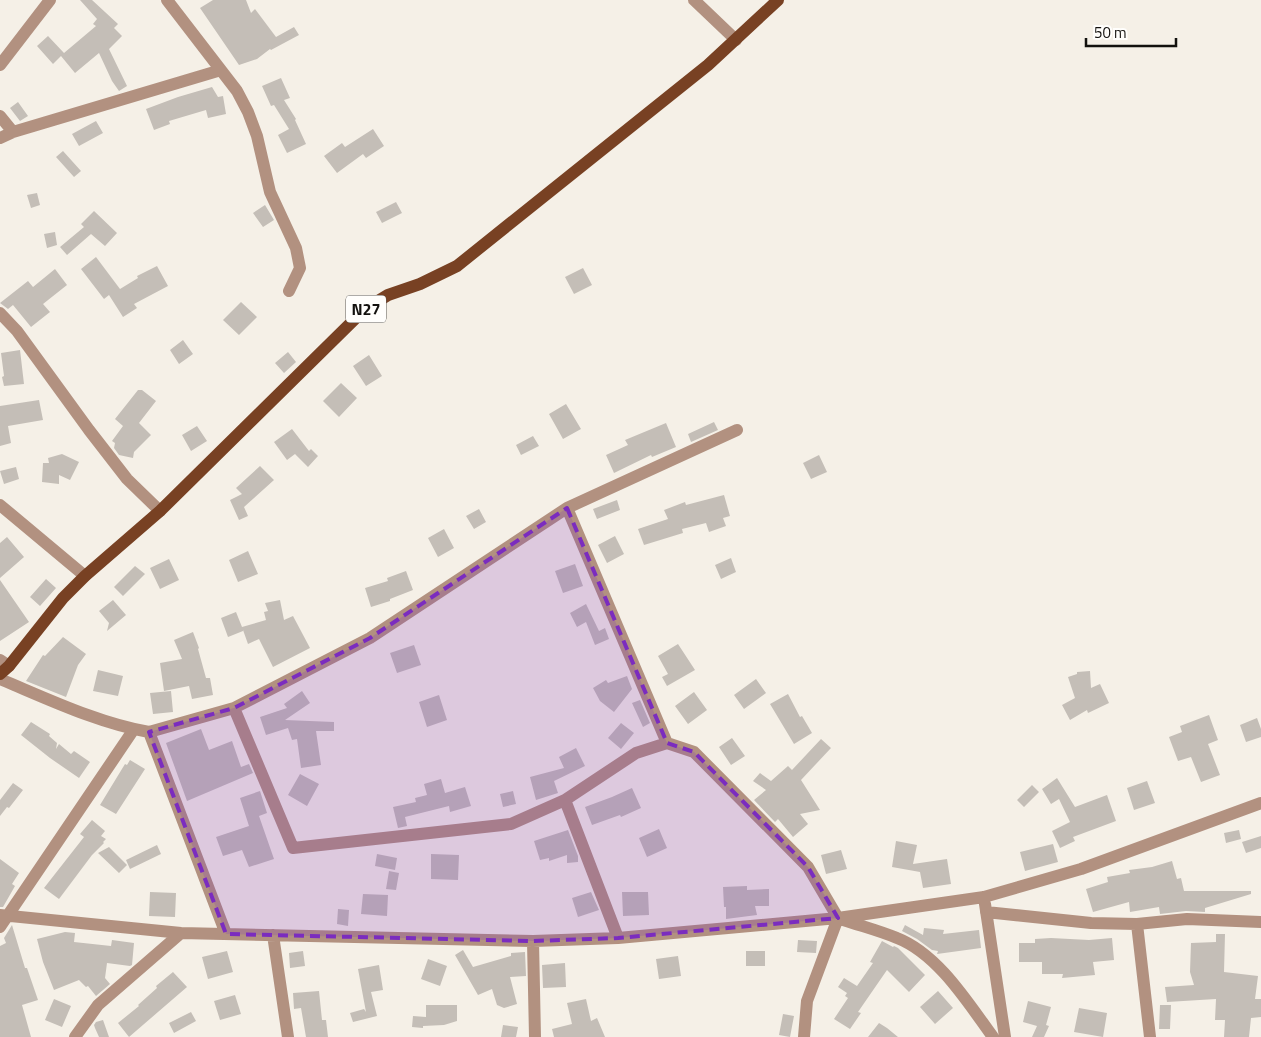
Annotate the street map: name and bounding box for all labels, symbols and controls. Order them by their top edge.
scale bar [1086,15,1176,47]
text: 50 m [1094,21,1127,44]
road number: N27 [346,296,386,322]

